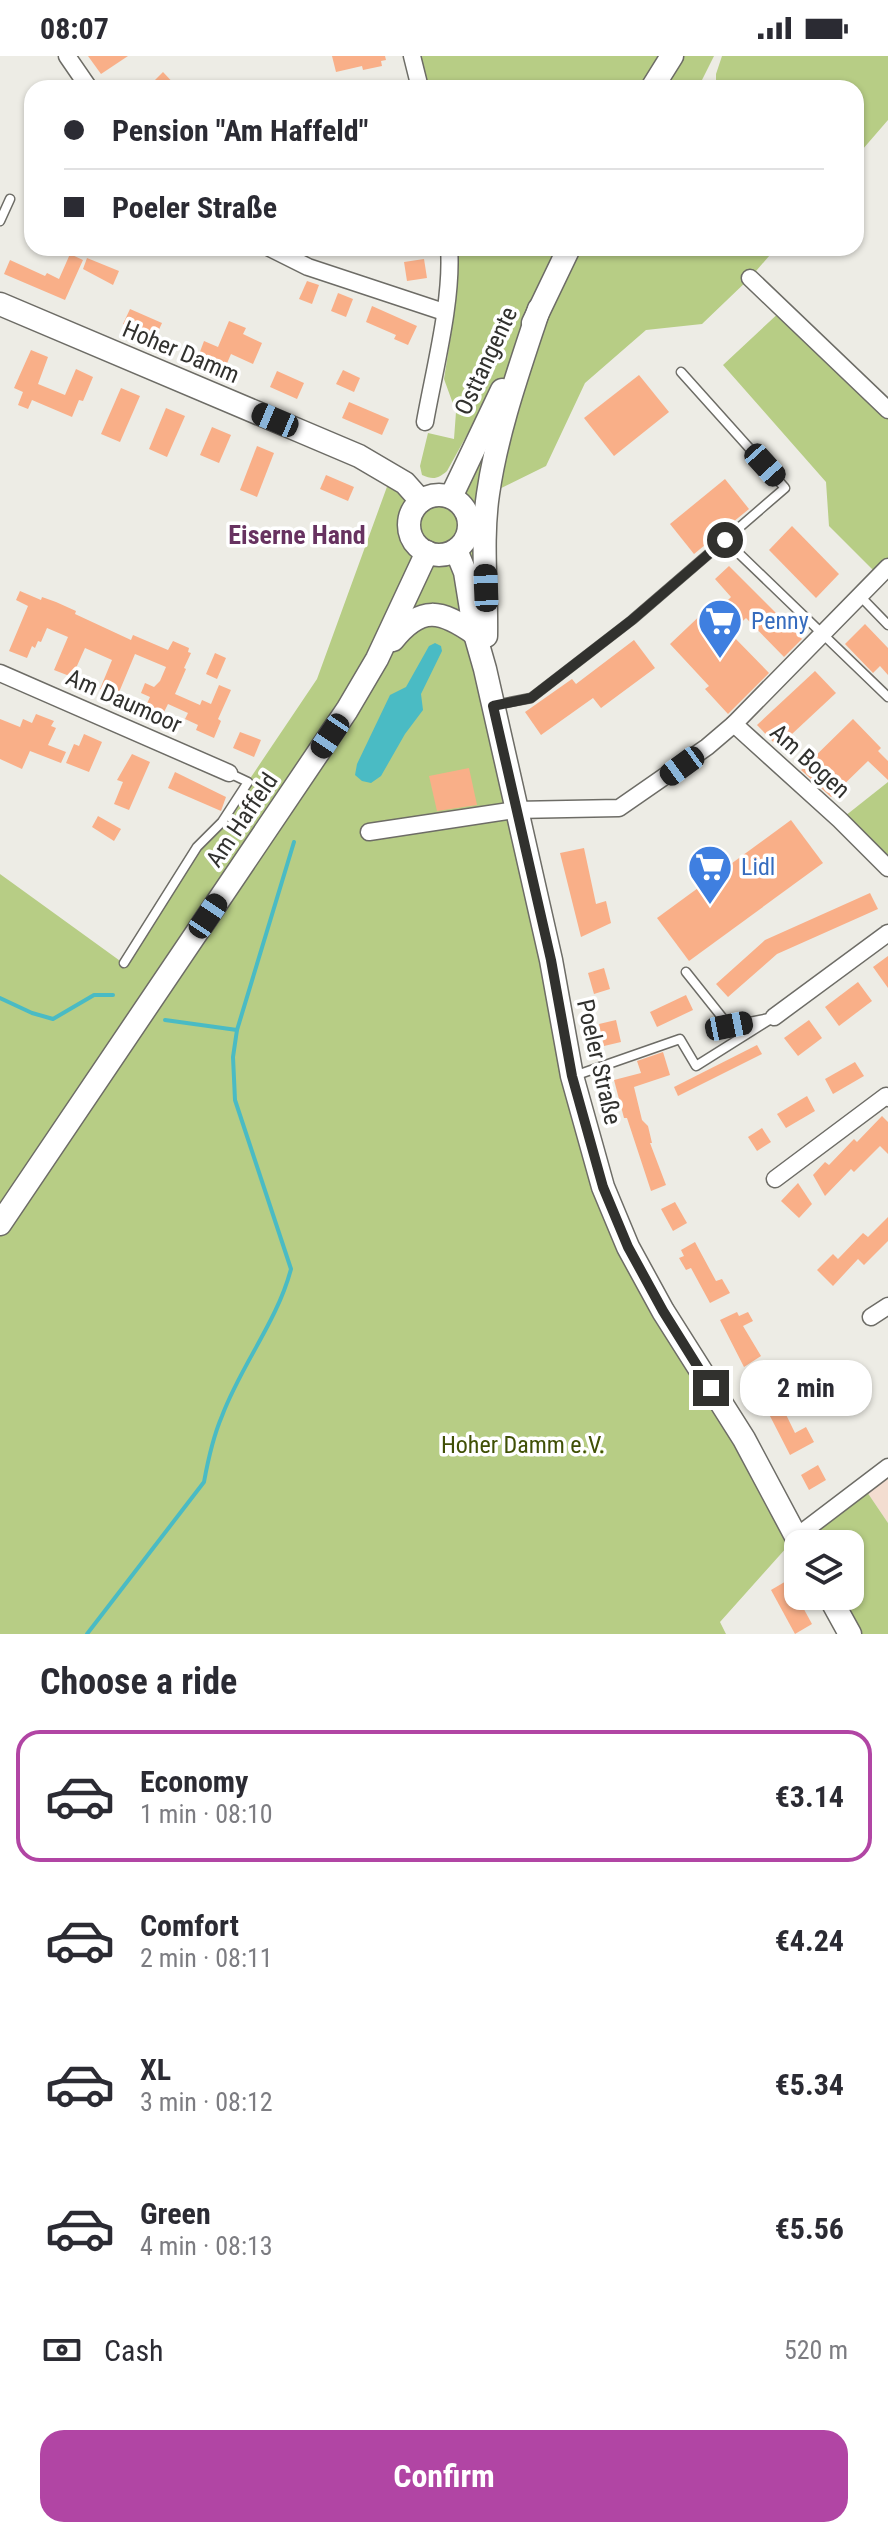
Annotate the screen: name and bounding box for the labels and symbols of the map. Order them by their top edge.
street label: Osttangente [449,303,523,419]
street label: Hoher Damm [118,315,244,389]
car [248,400,302,440]
car [740,439,790,491]
district label: Eiserne Hand [228,520,366,550]
route start [707,522,743,558]
car [473,564,499,612]
supermarket icon: Penny [696,597,744,660]
place label: Penny [751,607,809,635]
street label: Am Daumoor [62,663,186,739]
car [307,709,353,763]
street label: Am Bogen [764,718,856,804]
car [656,742,708,790]
street label: Am Haffeld [200,768,284,872]
supermarket icon: Lidl [686,843,734,906]
place label: Lidl [741,853,775,881]
car [185,889,231,943]
street label: Poeler Straße [571,997,627,1127]
car [703,1010,755,1042]
callout: 2 min [739,1360,871,1416]
route end [693,1370,729,1406]
park label: Hoher Damm e.V. [441,1431,605,1459]

